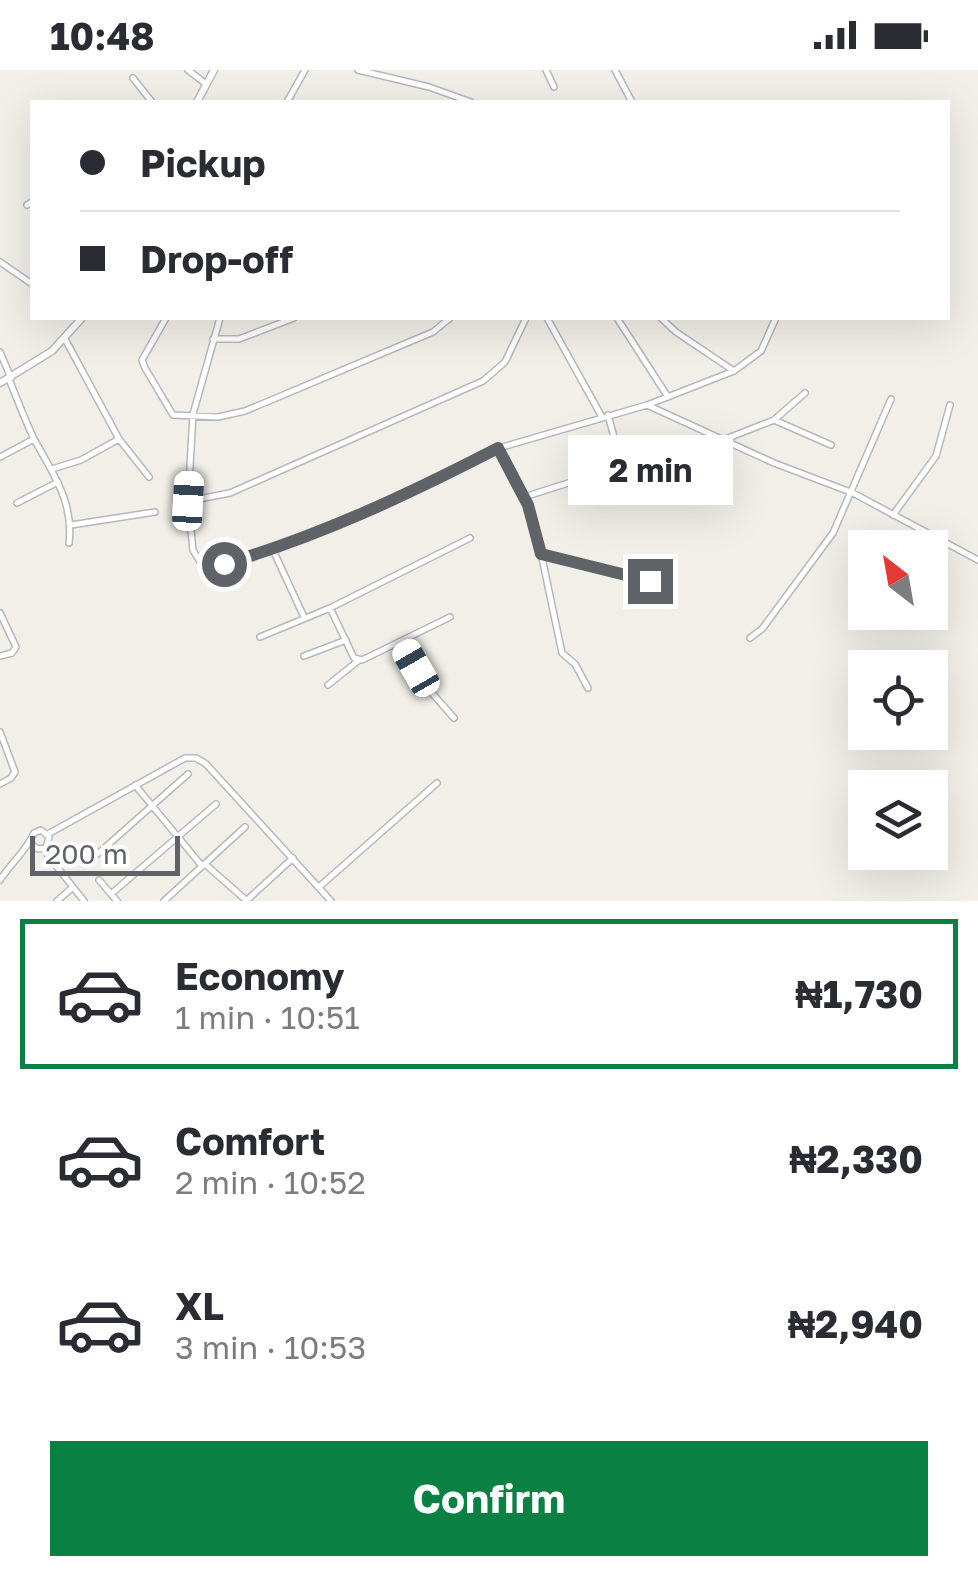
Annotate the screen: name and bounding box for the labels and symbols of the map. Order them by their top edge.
callout: 2 min [568,436,732,506]
car [171,470,205,532]
north arrow [848,530,948,630]
route start [202,542,247,587]
route end [628,559,673,604]
car [388,635,444,701]
scale bar [30,831,180,876]

